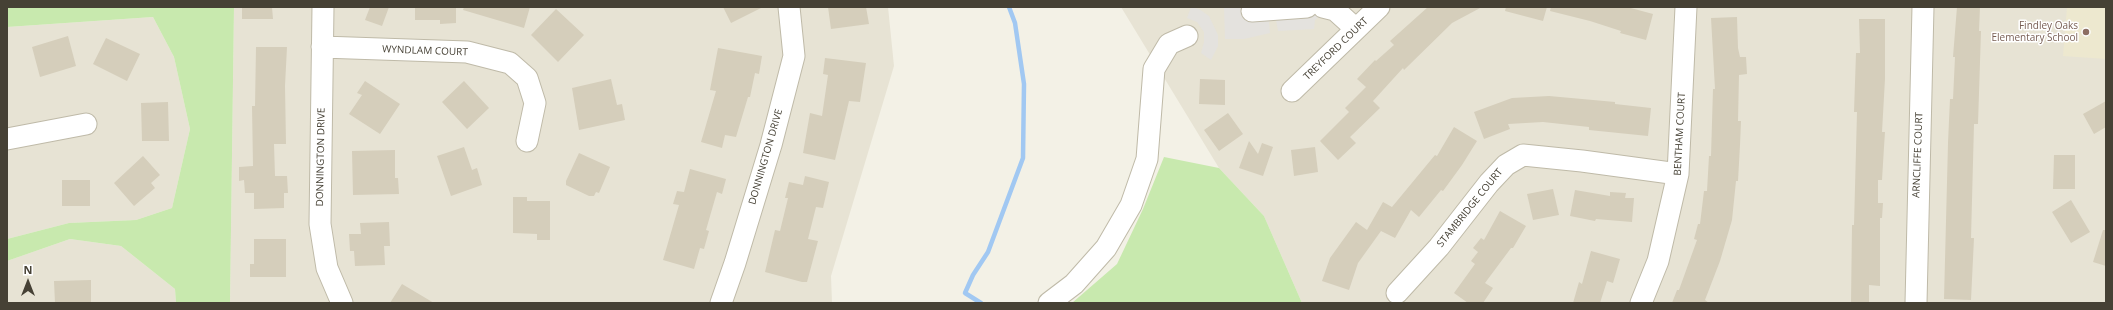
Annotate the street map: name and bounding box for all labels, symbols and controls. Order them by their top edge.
street label: TREYFORD COURT [1301,15,1371,83]
place label: Findley Oaks Elementary School [1992,20,2078,44]
marker: Findley Oaks Elementary School [2081,27,2091,37]
street label: WYNDLAM COURT [382,44,468,58]
street label: BENTHAM COURT [1672,92,1688,176]
street label: DONNINGTON DRIVE [314,107,328,207]
street label: DONNINGTON DRIVE [747,108,785,206]
street label: ARNCLIFFE COURT [1911,112,1925,198]
street label: STAMBRIDGE COURT [1435,166,1505,250]
north arrow [8,262,48,302]
text: N [24,262,32,277]

